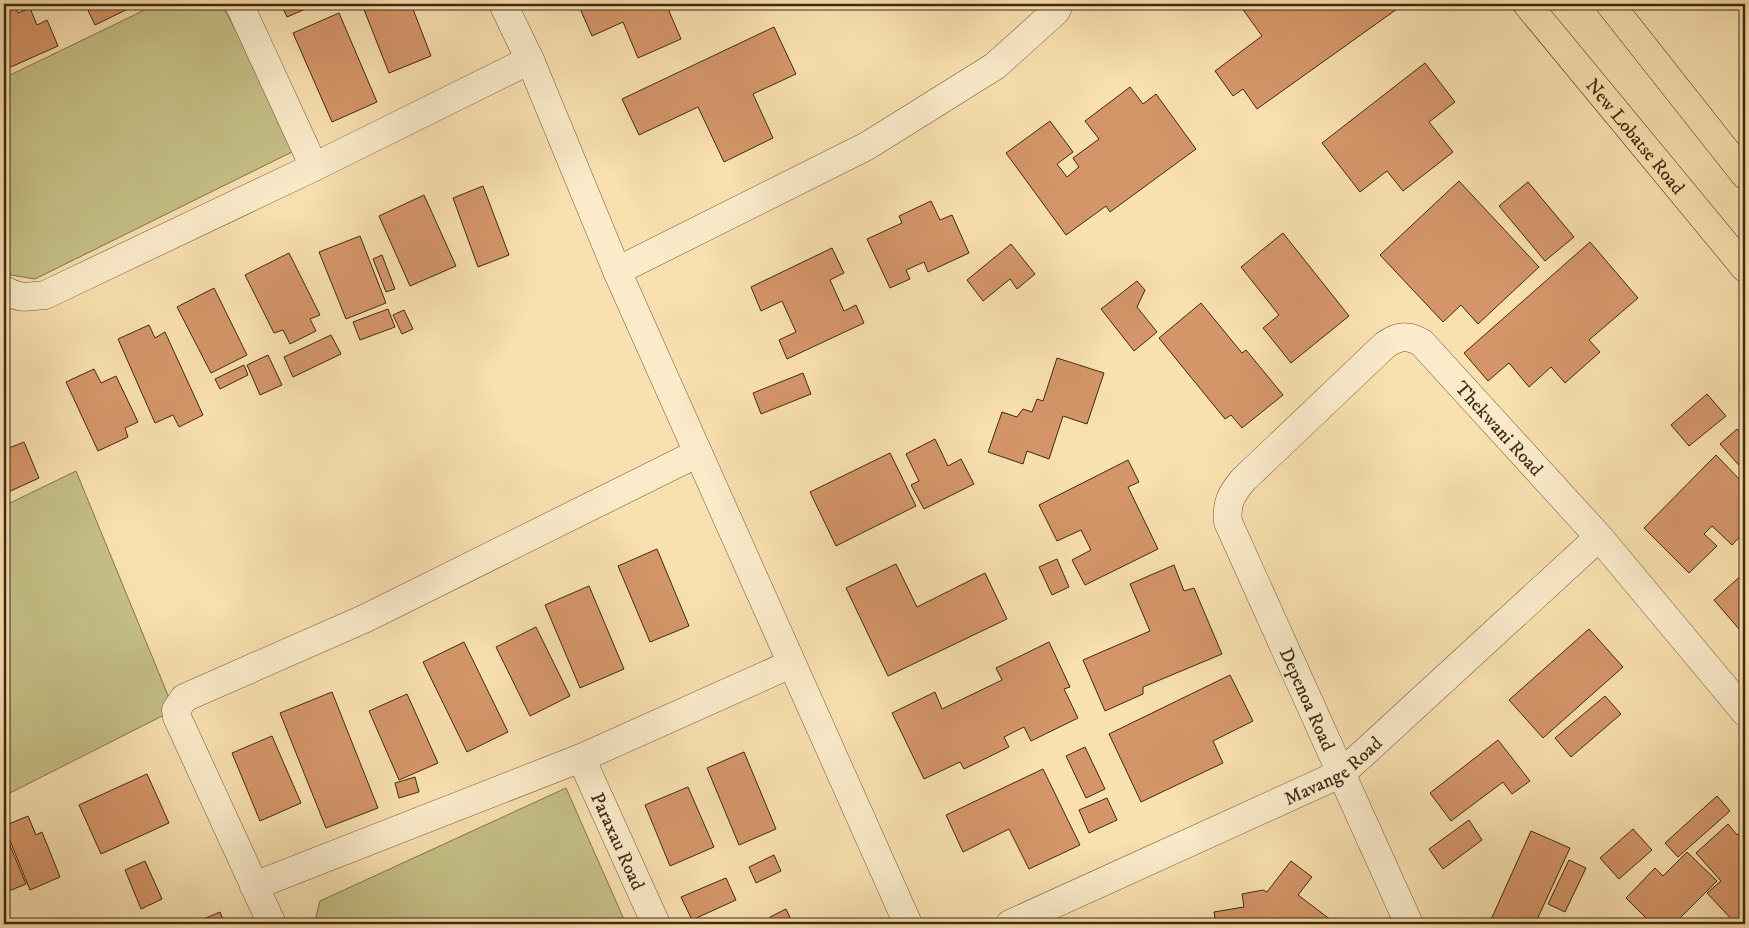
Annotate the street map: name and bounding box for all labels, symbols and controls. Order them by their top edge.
street label: New Lobatse Road [1580,74,1689,200]
street label: Thekwani Road [1449,377,1548,481]
street label: Depenoa Road [1274,645,1340,755]
street label: Mavange Road [1281,732,1388,811]
street label: Paraxau Road [585,789,649,894]

